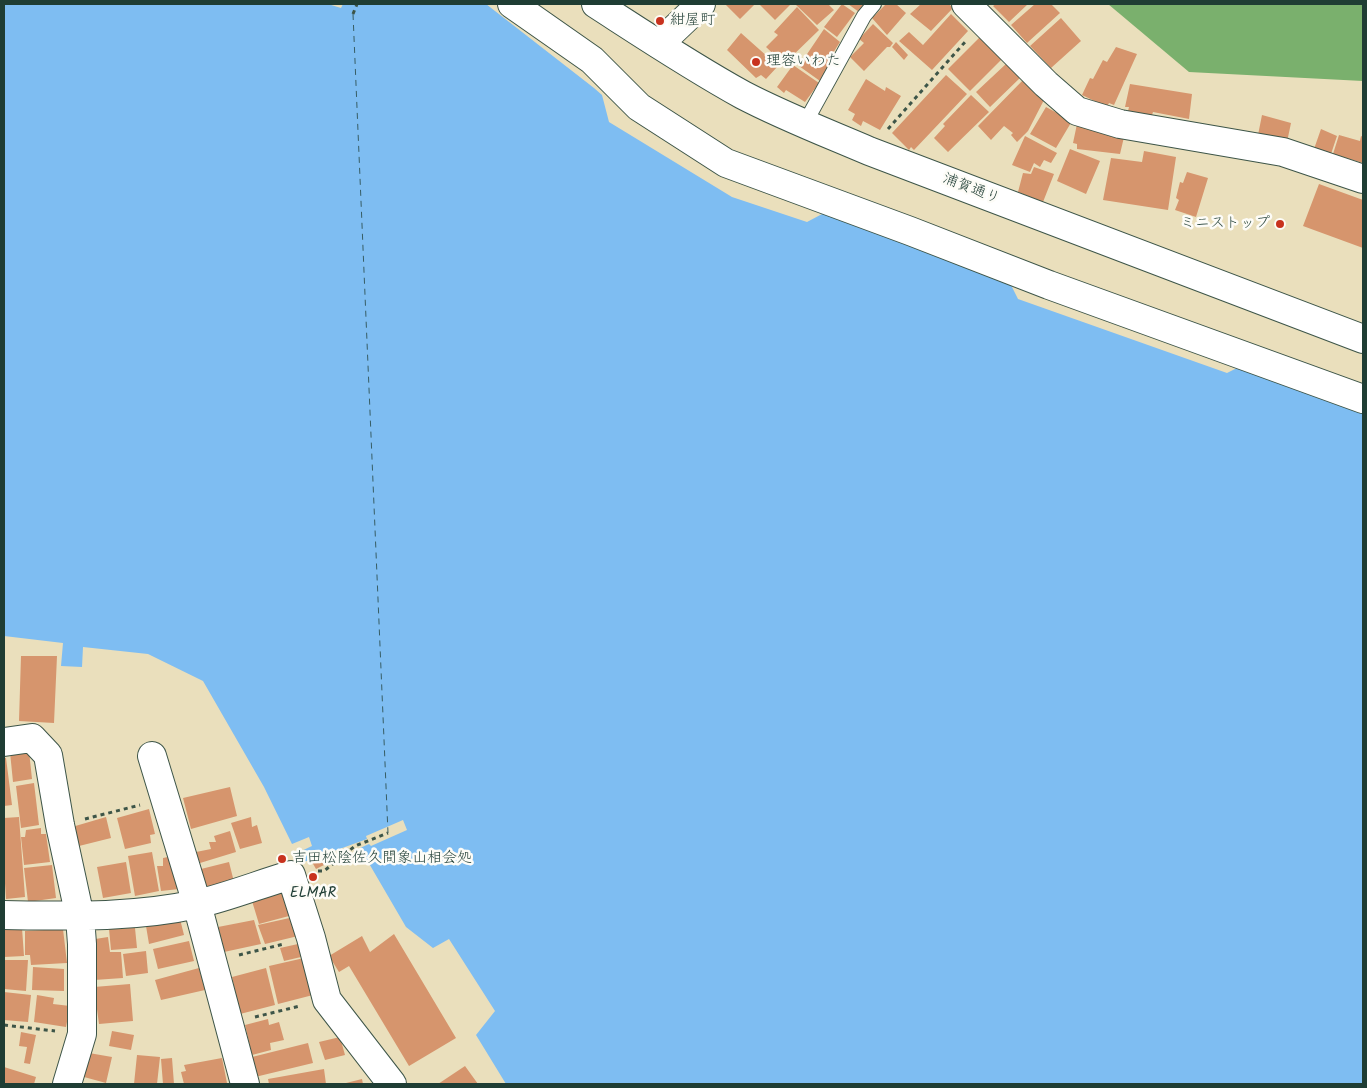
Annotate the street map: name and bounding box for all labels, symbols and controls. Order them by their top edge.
place label: 紺屋町 [670,12,715,30]
marker: 紺屋町 [654,15,666,27]
place label: 理容いわた [766,53,841,71]
marker: 理容いわた [750,56,762,68]
street label: 浦賀通り [940,171,1002,209]
place label: ミニストップ [1180,215,1270,233]
marker: ミニストップ [1274,218,1286,230]
place label: 吉田松陰佐久間象山相会処 [292,850,472,868]
marker: 吉田松陰佐久間象山相会処 [276,853,288,865]
marker: ELMAR [307,871,319,883]
place label: ELMAR [290,885,336,903]

